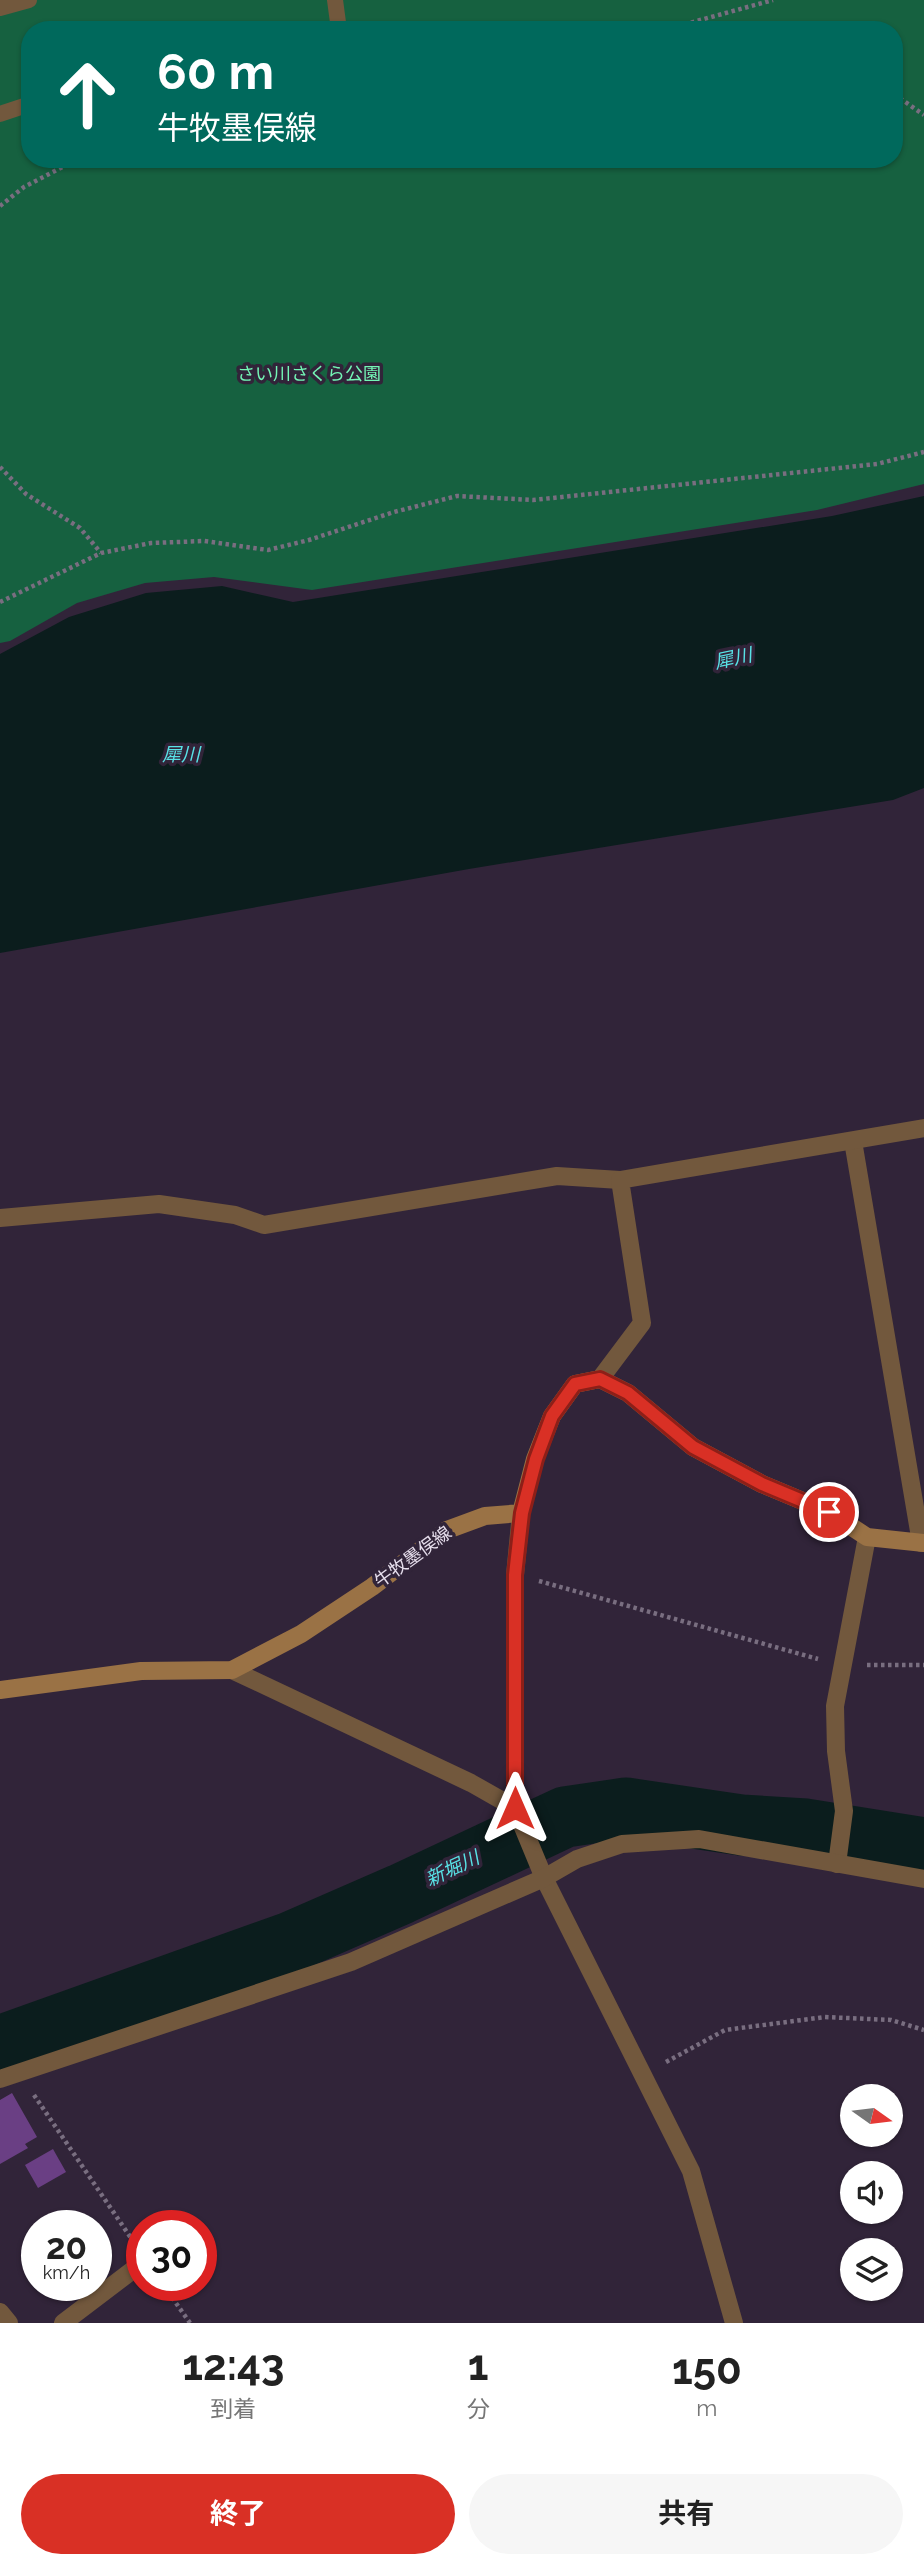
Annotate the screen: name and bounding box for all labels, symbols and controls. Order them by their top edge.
text: 60 m [157,43,274,100]
icon: ahead [42,49,133,140]
text: 牛牧墨俣線 [157,109,317,146]
park label: さい川さくら公園 [237,363,381,384]
water label: 犀川 [712,643,756,673]
water label: 犀川 [162,743,202,765]
pin [799,1482,859,1542]
icon: arrive [810,1493,848,1531]
street label: 牛牧墨俣線 [370,1522,455,1592]
position arrow [478,1771,552,1845]
water label: 新堀川 [422,1845,484,1890]
north arrow [840,2084,903,2147]
map controls [840,2084,903,2301]
button: sound [840,2161,903,2224]
speed limit sign: 30 [126,2210,217,2301]
text: 20 [46,2226,87,2267]
button: layers [840,2238,903,2301]
text: km/h [43,2262,90,2283]
text: 12:43 [182,2341,284,2390]
text: 1 [468,2341,489,2390]
text: 150 [672,2345,742,2394]
text: m [696,2394,717,2421]
text: 到着 [210,2395,256,2422]
text: 分 [467,2395,490,2422]
button: 終了 [21,2474,455,2554]
button: 共有 [469,2474,903,2554]

